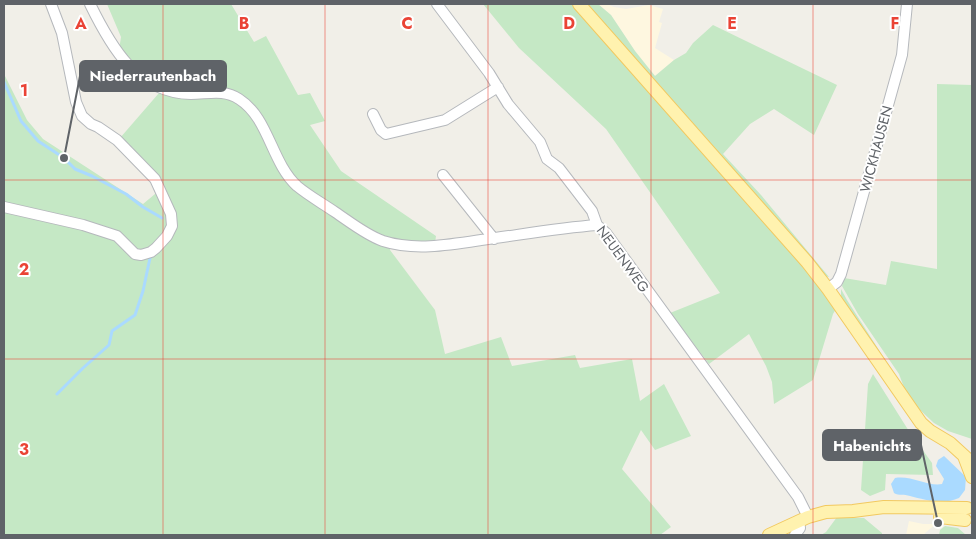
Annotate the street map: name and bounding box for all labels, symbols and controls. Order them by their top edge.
text: A [74,12,87,35]
text: B [239,12,249,35]
text: C [401,12,413,35]
text: D [563,12,575,35]
text: E [727,12,737,35]
text: F [891,12,899,35]
callout: Niederrautenbach [80,61,226,91]
text: Niederrautenbach [90,65,216,87]
text: 1 [20,79,28,102]
street label: WICKHAUSEN [855,103,897,195]
street label: NEUENWEG [592,221,654,297]
text: 2 [19,258,29,281]
callout: Habenichts [823,430,921,460]
text: Habenichts [833,435,911,457]
text: 3 [19,438,29,461]

